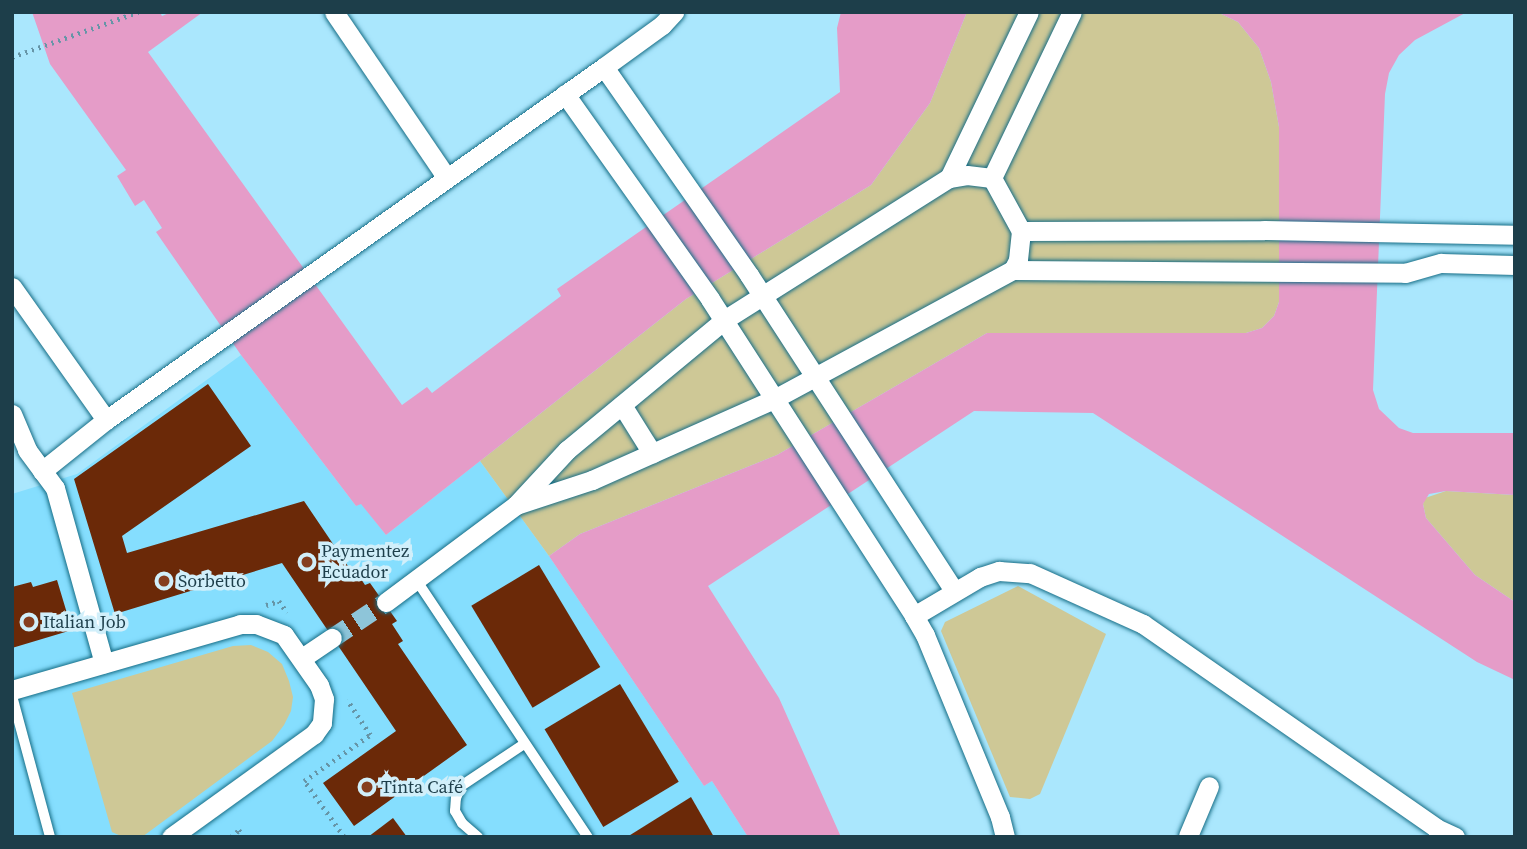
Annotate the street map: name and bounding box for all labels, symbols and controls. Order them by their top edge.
place label: Paymentez Ecuador [321,541,409,584]
marker: Paymentez Ecuador [299,554,315,570]
place label: Sorbetto [178,570,246,592]
marker: Sorbetto [156,573,172,589]
place label: Italian Job [43,611,126,633]
marker: Italian Job [21,614,37,630]
place label: Tinta Café [381,776,463,798]
marker: Tinta Café [359,779,375,795]

